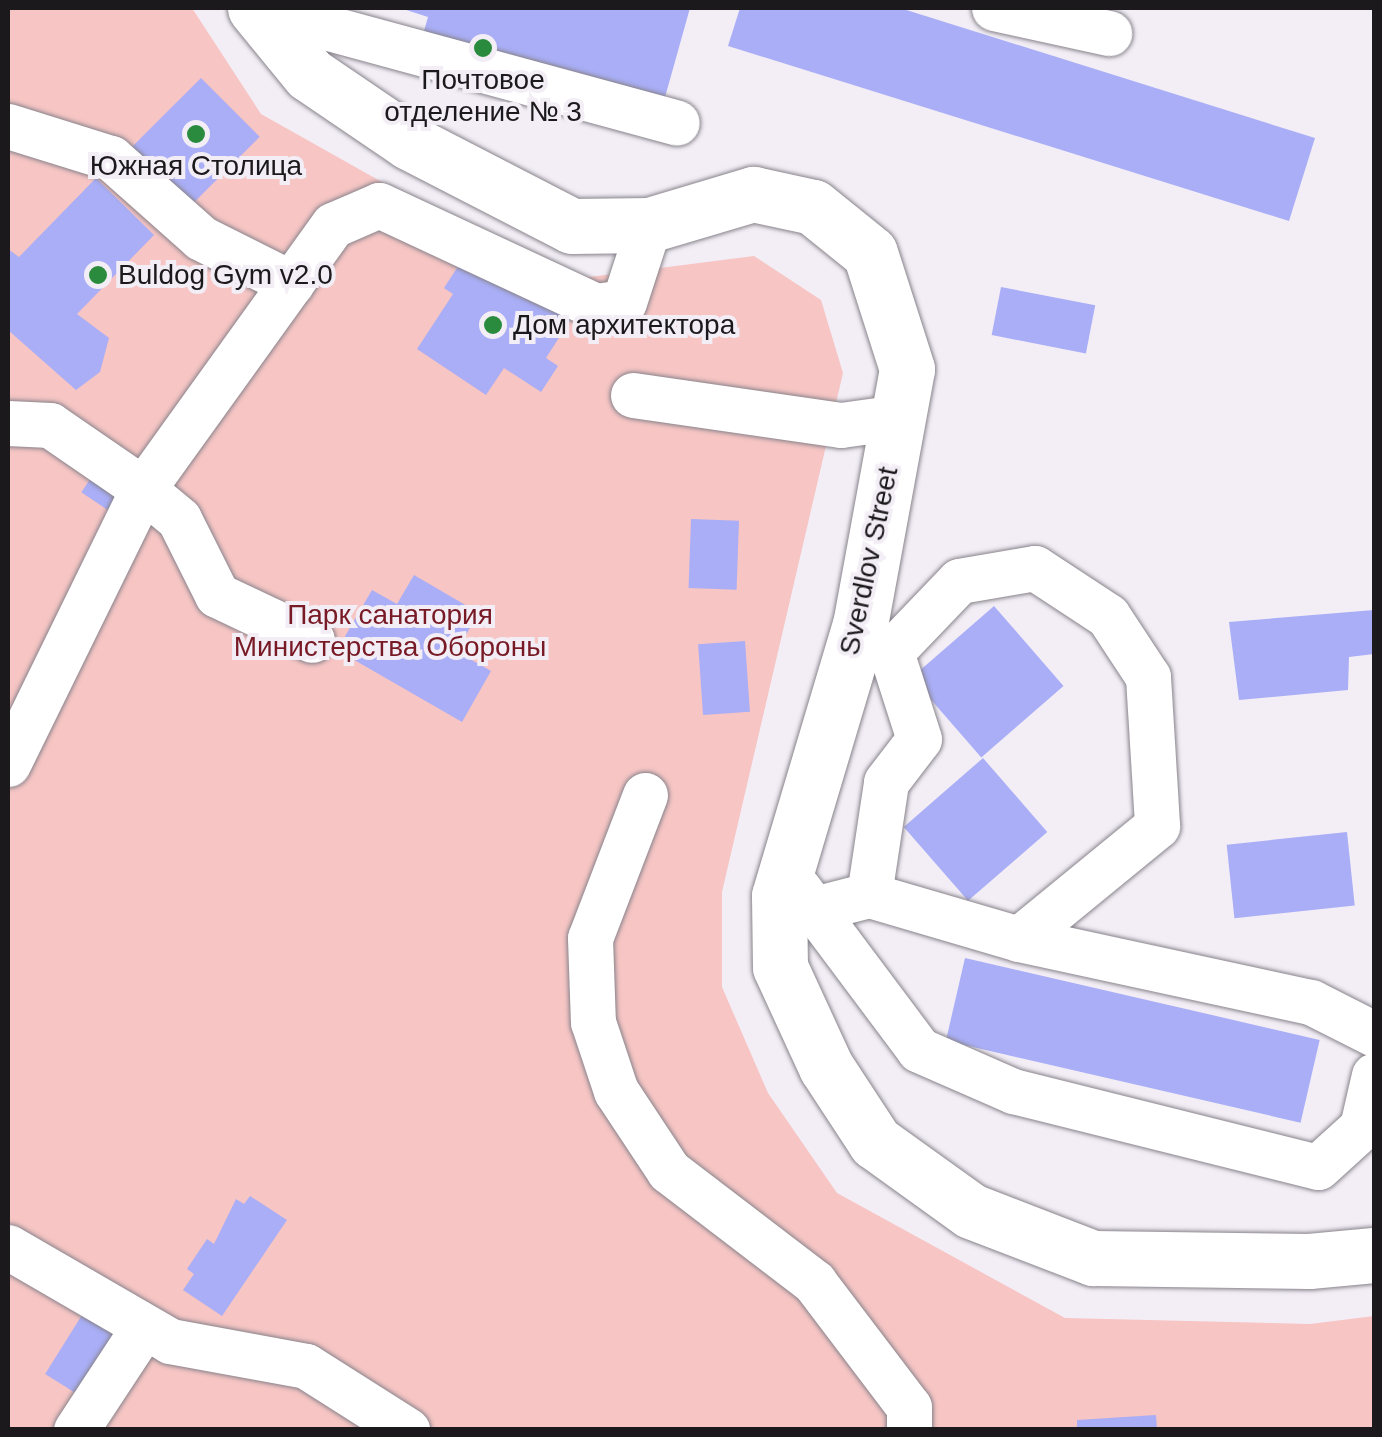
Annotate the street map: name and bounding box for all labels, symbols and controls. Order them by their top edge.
marker: Почтовое отделение № 3 [472,37,494,59]
place label: Почтовое отделение № 3 [384,63,582,129]
marker: Южная Столица [185,123,207,145]
place label: Южная Столица [90,149,302,183]
place label: Buldog Gym v2.0 [118,258,333,292]
marker: Buldog Gym v2.0 [87,264,109,286]
place label: Дом архитектора [513,308,735,342]
marker: Дом архитектора [482,314,504,336]
street label: Sverdlov Street [833,464,905,658]
park label: Парк санатория Министерства Обороны [234,598,546,664]

